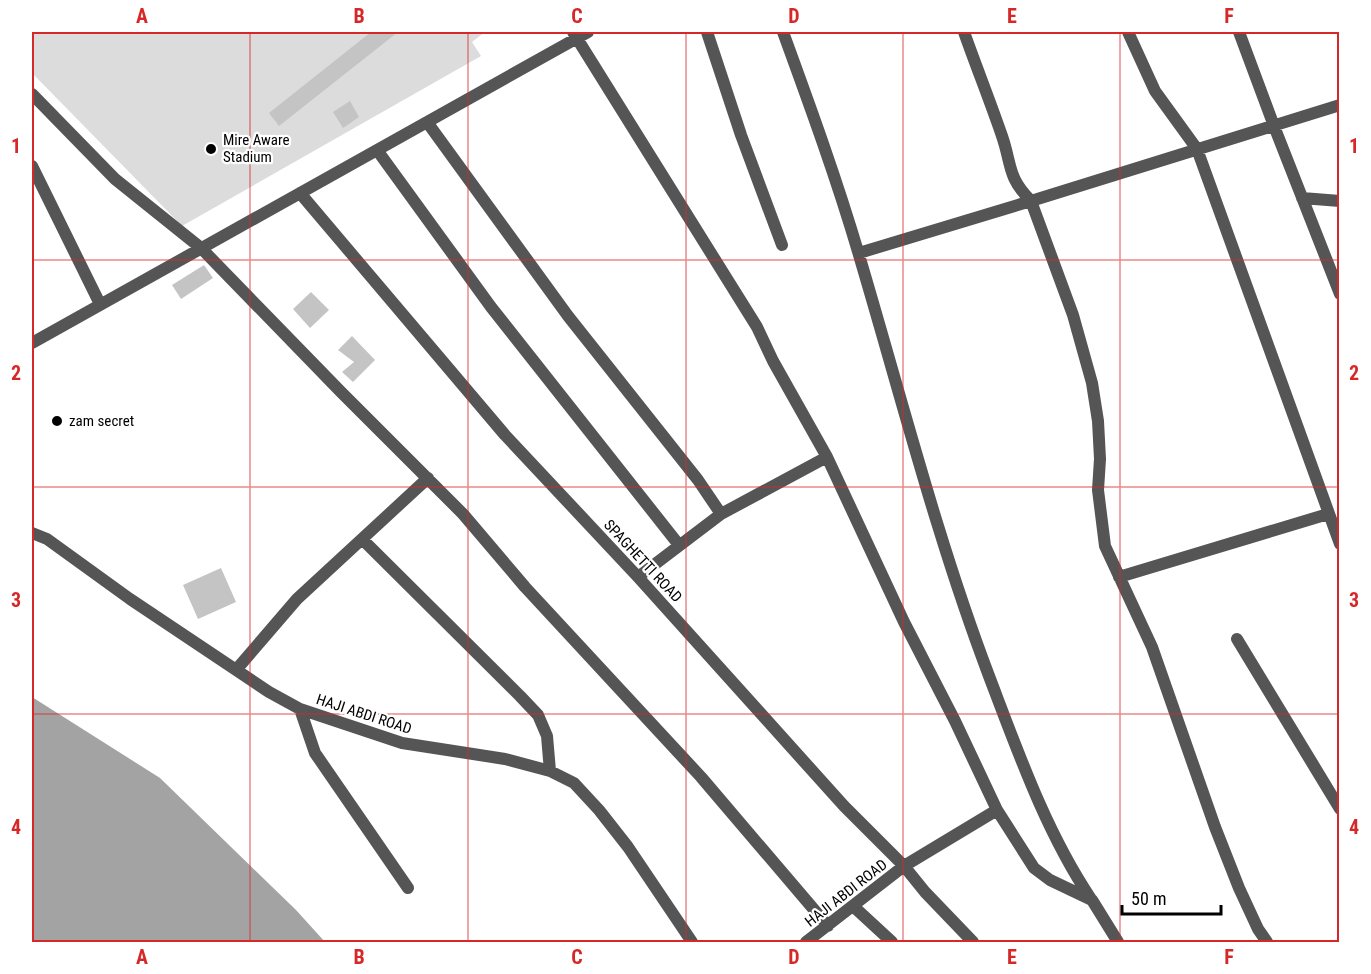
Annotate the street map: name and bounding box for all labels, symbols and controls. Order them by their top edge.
text: A [136,4,148,28]
text: B [353,4,365,28]
text: C [571,4,583,28]
text: D [788,4,800,28]
text: E [1007,4,1017,28]
text: F [1224,4,1234,28]
place label: Mire Aware Stadium [223,131,289,166]
text: 1 [11,134,21,158]
text: 1 [1349,134,1359,158]
marker: Mire Aware Stadium [204,142,218,156]
text: 2 [11,361,21,385]
text: 2 [1349,361,1359,385]
place label: zam secret [69,412,134,430]
marker: zam secret [50,414,64,428]
street label: SPAGHETTI ROAD [600,516,686,606]
text: 3 [11,588,21,612]
text: 3 [1349,588,1359,612]
street label: HAJI ABDI ROAD [314,690,414,738]
text: 4 [11,815,21,839]
text: 4 [1349,815,1359,839]
street label: HAJI ABDI ROAD [801,855,891,931]
scale bar [1122,878,1221,916]
text: 50 m [1131,888,1166,909]
text: A [136,945,148,969]
text: B [353,945,365,969]
text: C [571,945,583,969]
text: D [788,945,800,969]
text: E [1007,945,1017,969]
text: F [1224,945,1234,969]

